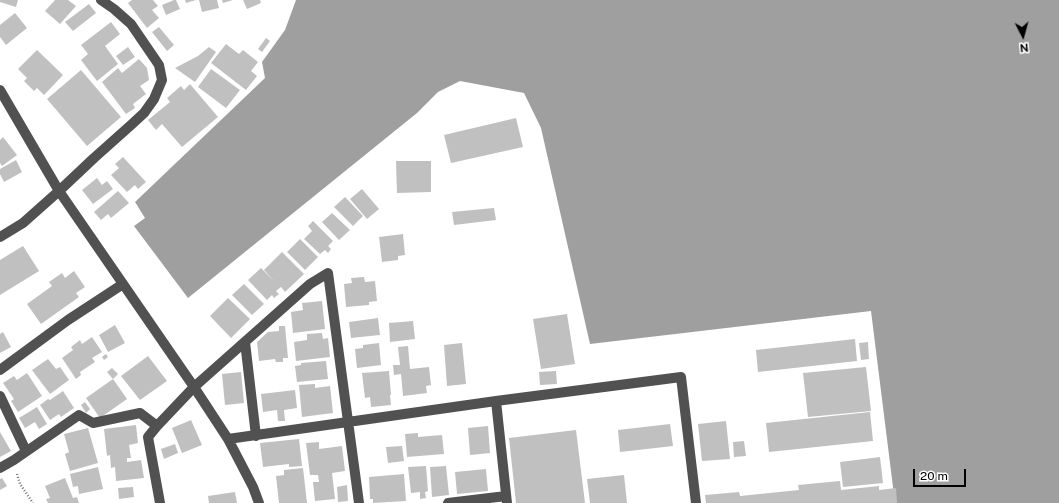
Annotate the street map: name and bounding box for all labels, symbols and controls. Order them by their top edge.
north arrow [1003,16,1043,56]
text: N [1019,42,1029,54]
scale bar [915,461,968,487]
text: 20 m [920,469,948,483]

